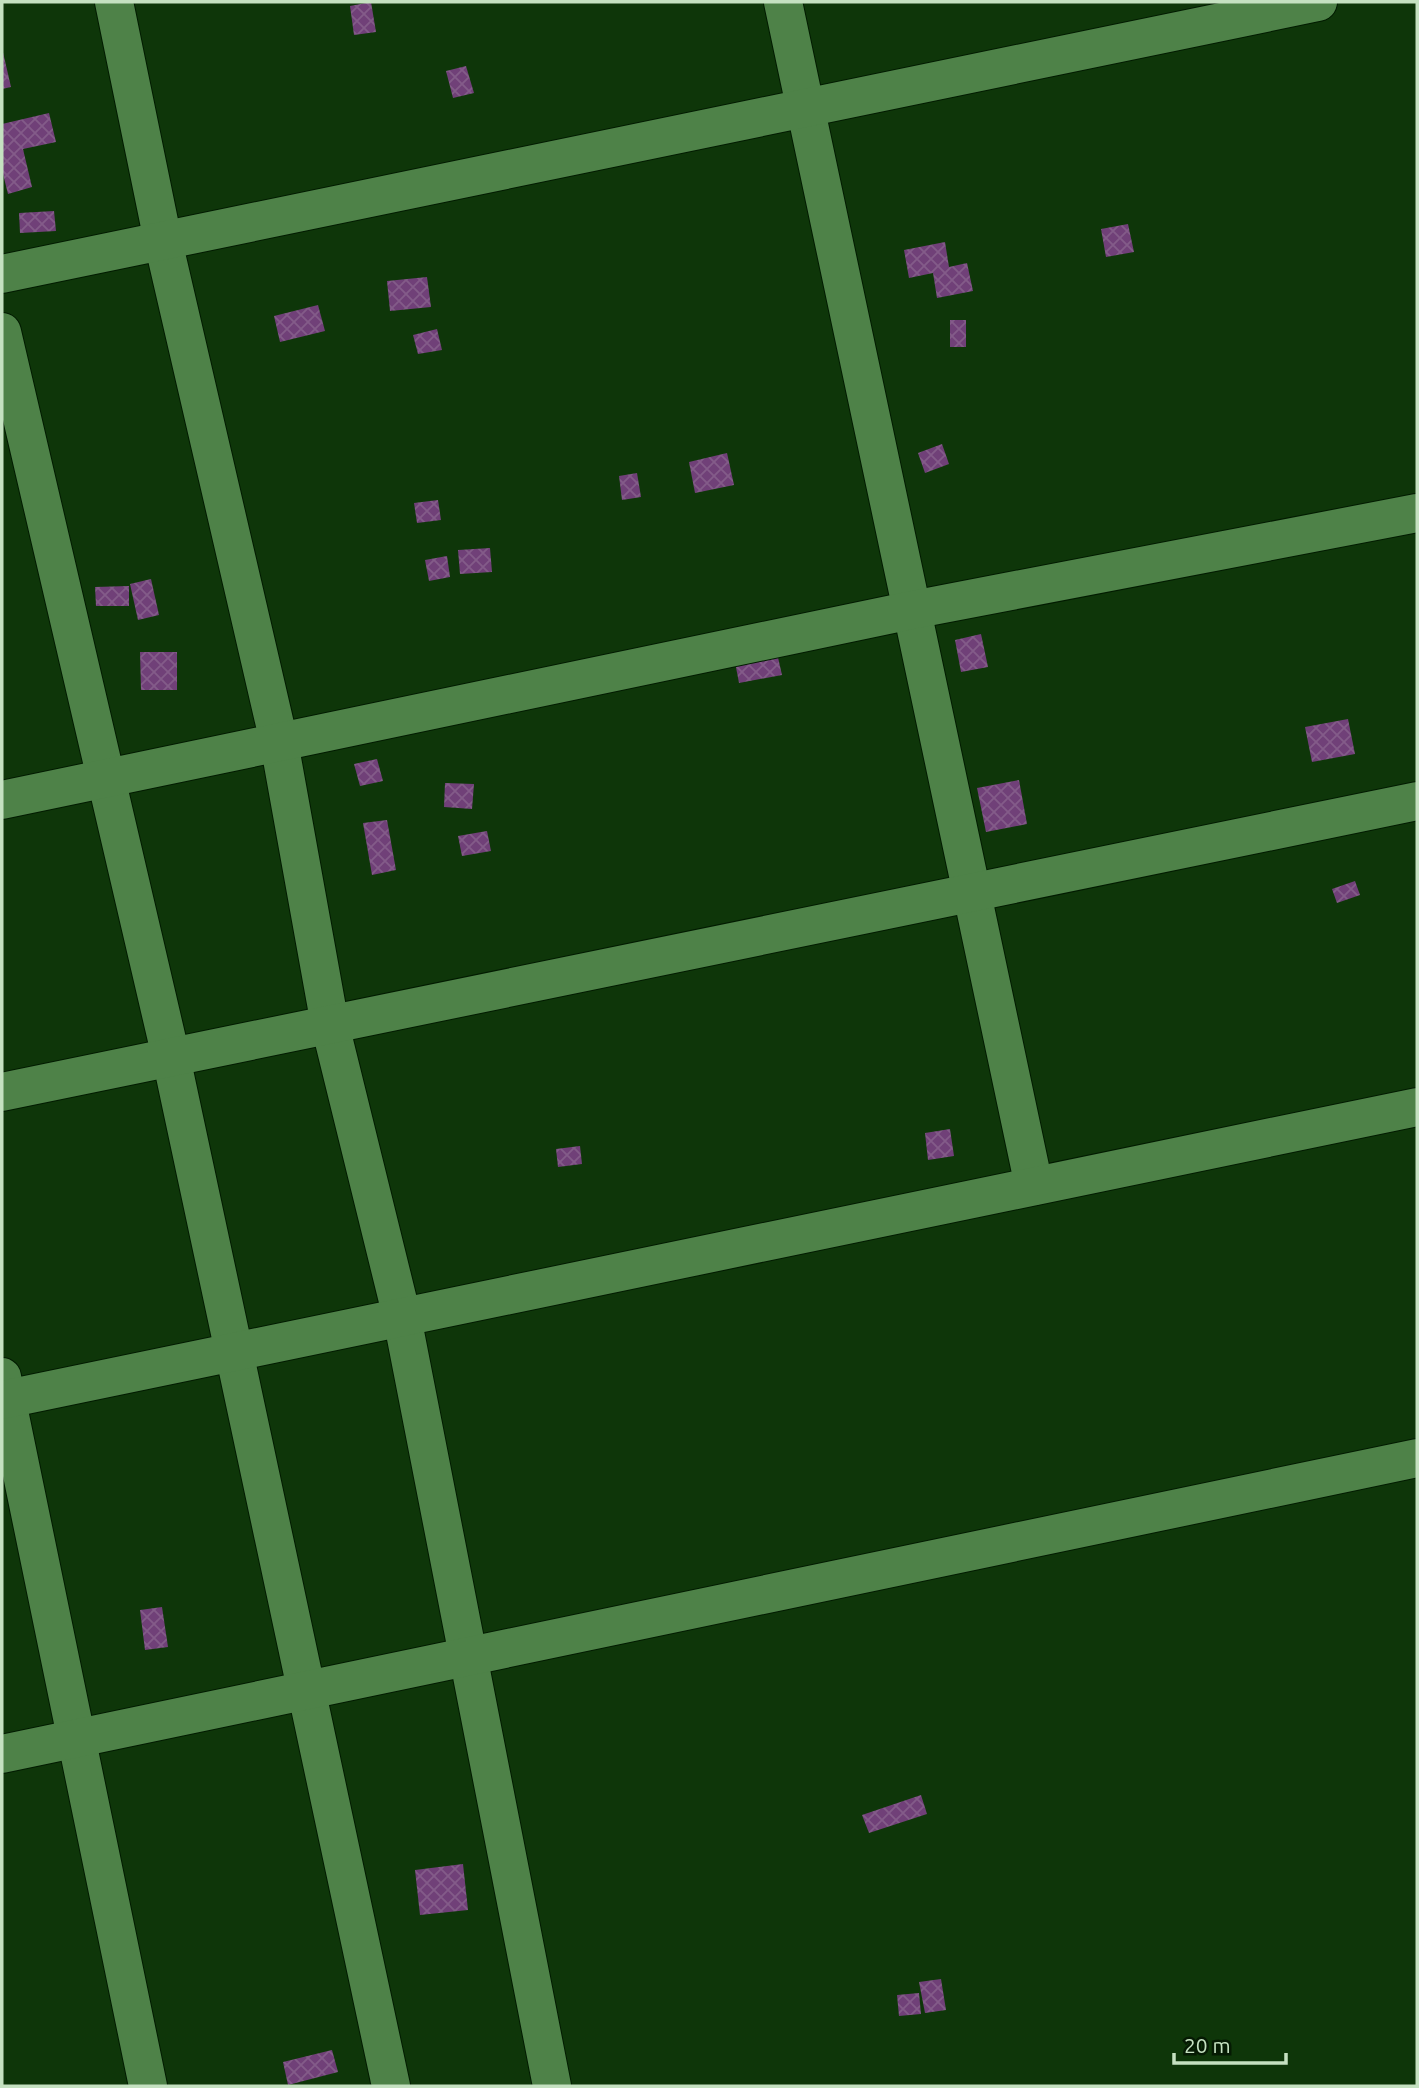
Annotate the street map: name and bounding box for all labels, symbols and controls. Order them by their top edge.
scale bar [1174,2022,1286,2066]
text: 20 m [1184,2033,1231,2057]

